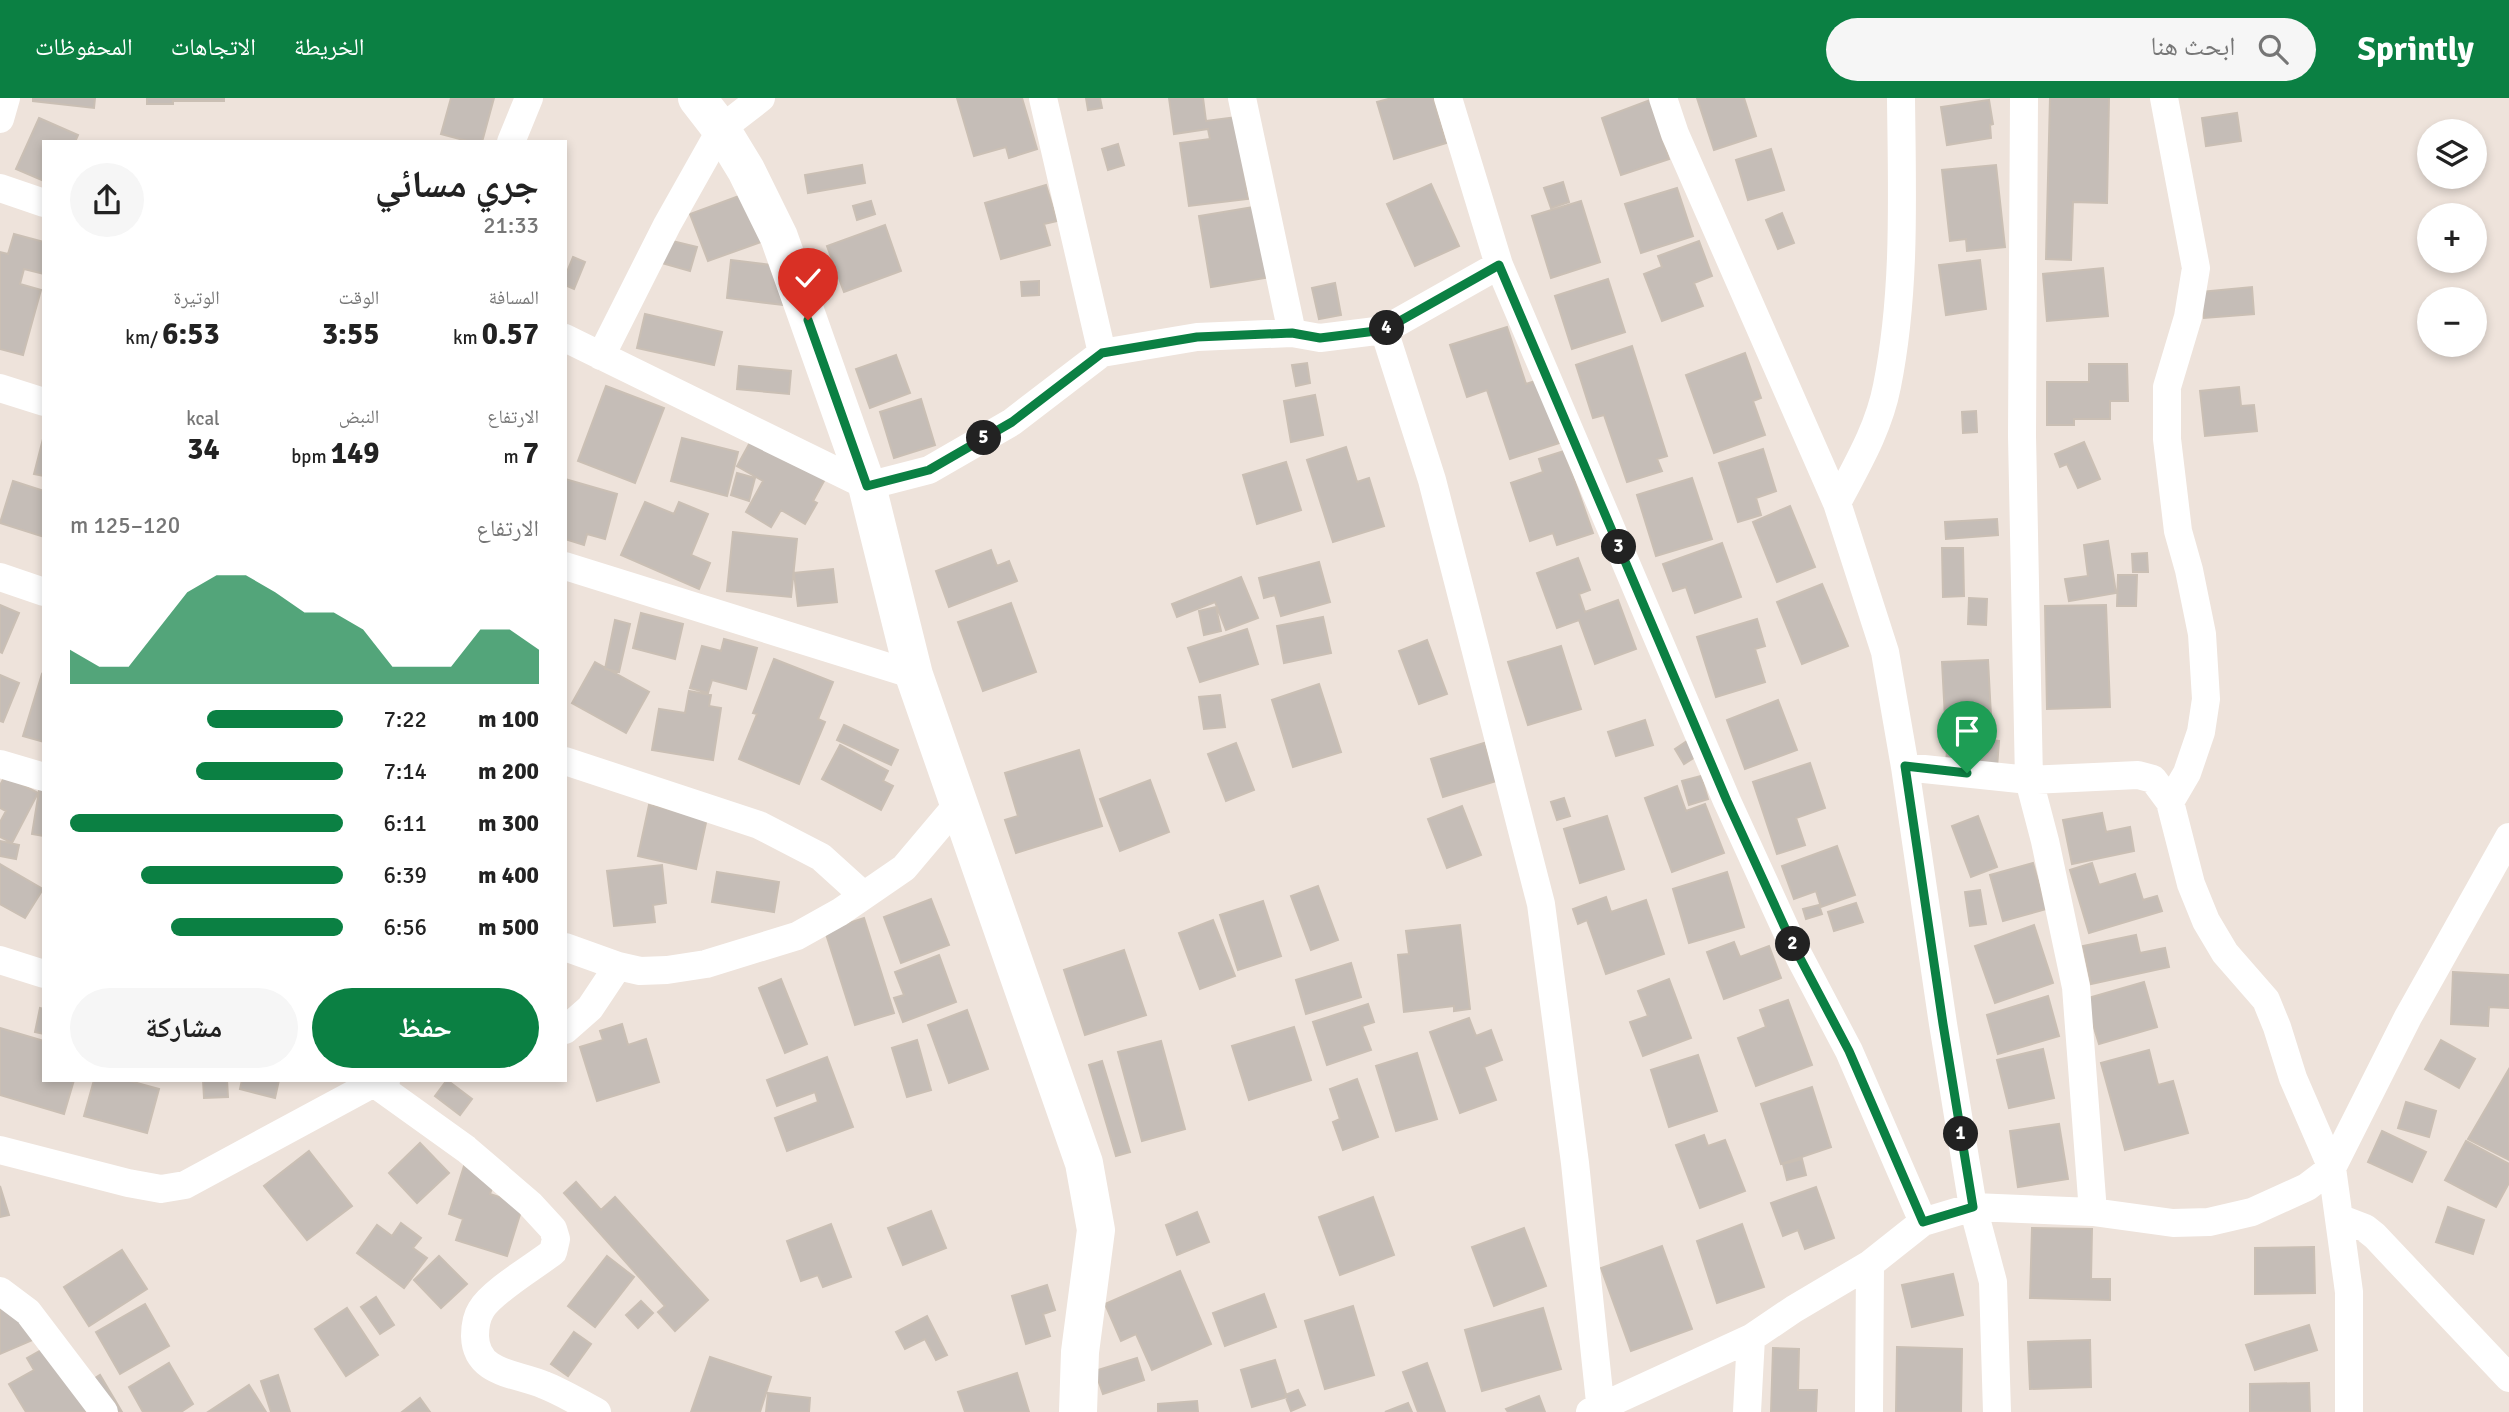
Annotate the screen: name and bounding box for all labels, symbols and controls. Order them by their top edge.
search box [1826,18,2316,81]
text: Sprintly [2358,29,2474,70]
icon: search [2254,30,2292,68]
text: ابحث هنا [2151,31,2236,63]
text: المحفوظات [35,32,133,62]
text: الاتجاهات [171,32,256,62]
text: الخريطة [294,32,365,62]
map controls [2417,119,2487,357]
button: layers [2417,119,2487,189]
text: جري مسائي [375,161,539,208]
button: share [70,163,144,237]
button: + [2417,203,2487,273]
text: 21:33 [483,211,539,240]
pin [778,248,838,320]
icon: check [789,259,827,297]
text: الوتيرة [173,286,220,310]
text: الوقت [338,286,379,310]
text: المسافة [489,286,539,310]
button: − [2417,287,2487,357]
pin: 4 [1370,310,1404,345]
text: 4 [1381,315,1392,339]
text: 6:53 [162,316,220,353]
text: 3:55 [322,316,379,353]
text: 0.57 [482,316,539,353]
text: /km [125,326,162,350]
text: km [453,326,482,350]
text: النبض [339,405,379,429]
text: الارتفاع [487,405,539,429]
text: kcal [186,407,220,431]
pin: 5 [967,420,1002,456]
text: 5 [978,425,989,449]
text: 34 [187,431,220,468]
text: 149 [331,435,379,472]
text: 7 [523,435,539,472]
text: bpm [291,445,331,469]
text: m [503,445,523,469]
text: 120–125 m [70,511,180,540]
text: الارتفاع [476,514,539,543]
pin: 3 [1602,530,1636,564]
text: 3 [1613,534,1624,558]
pin [1937,701,1997,773]
text: 7:22 [384,705,427,734]
text: 100 m [478,705,539,734]
icon: arrive [1948,712,1986,750]
text: 7:14 [384,757,427,786]
text: 200 m [478,757,539,786]
text: 6:11 [384,809,427,838]
text: 300 m [478,809,539,838]
text: 6:39 [384,861,427,890]
text: 400 m [478,861,539,890]
text: 6:56 [384,913,427,942]
text: 500 m [478,913,539,942]
pin: 2 [1776,926,1811,962]
text: 2 [1787,931,1798,955]
button: مشاركة [70,988,298,1068]
button: حفظ [312,988,539,1068]
pin: 1 [1944,1116,1979,1152]
text: 1 [1955,1121,1966,1145]

